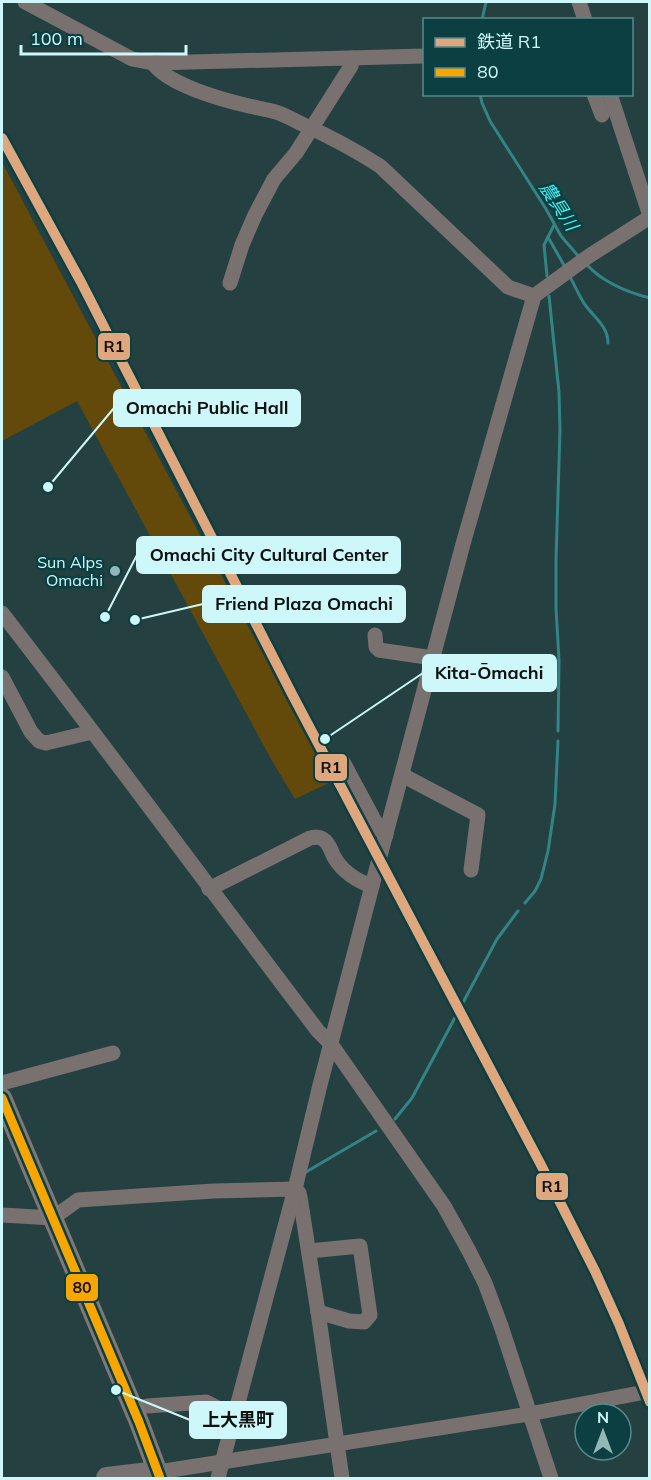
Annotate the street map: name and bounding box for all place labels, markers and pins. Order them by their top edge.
callout: Omachi Public Hall [114,390,300,426]
callout: Omachi City Cultural Center [137,537,400,573]
place label: Sun Alps Omachi [37,552,103,590]
marker: Sun Alps Omachi [108,564,122,578]
callout: Friend Plaza Omachi [203,586,405,622]
callout: Kita-Ōmachi [423,655,556,691]
callout: 上大黒町 [190,1402,286,1438]

